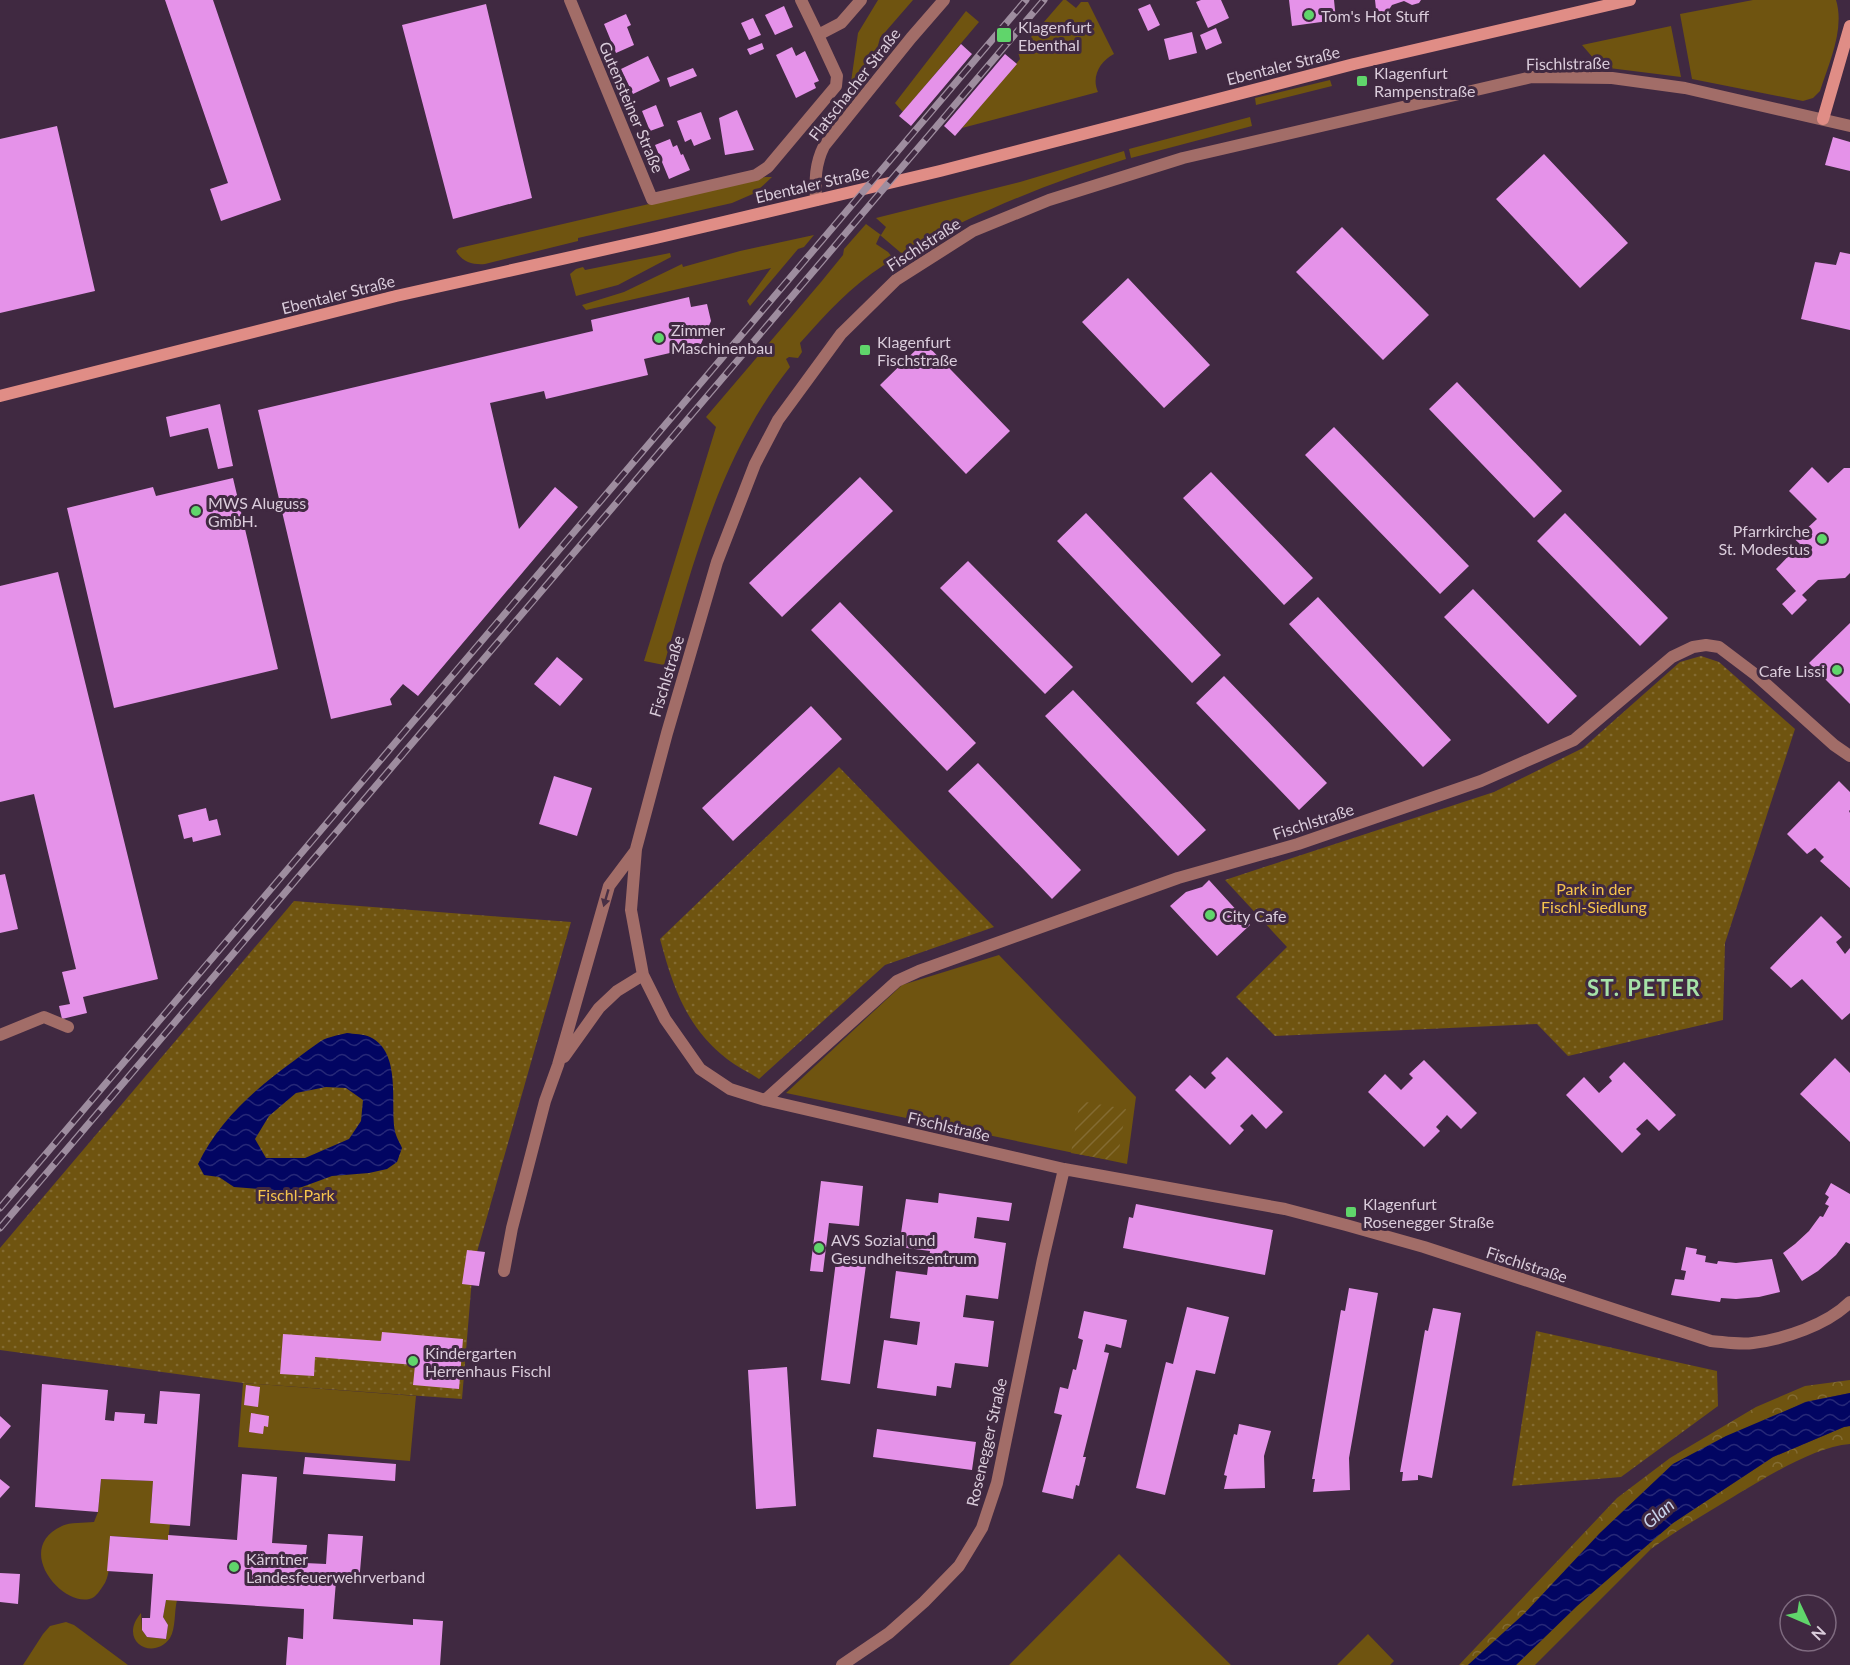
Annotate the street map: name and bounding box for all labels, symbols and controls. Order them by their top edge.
place label: Tom's Hot Stuff [1321,6,1429,25]
marker: Tom's Hot Stuff [1302,8,1316,22]
place label: Klagenfurt Ebenthal [1018,17,1092,54]
street label: Flatschacher Straße [804,24,904,144]
marker: Klagenfurt Ebenthal [995,26,1013,44]
street label: Gutensteiner Straße [596,38,668,176]
street label: Ebentaler Straße [1224,42,1342,88]
street label: Fischlstraße [1526,53,1610,73]
place label: Klagenfurt Rampenstraße [1374,63,1475,100]
marker: Klagenfurt Rampenstraße [1355,74,1369,88]
street label: Ebentaler Straße [753,162,871,206]
street label: Fischlstraße [883,213,963,275]
street label: Ebentaler Straße [279,271,397,317]
place label: Zimmer Maschinenbau [671,320,773,357]
marker: Zimmer Maschinenbau [652,331,666,345]
place label: Klagenfurt Fischstraße [877,332,957,369]
marker: Klagenfurt Fischstraße [858,343,872,357]
place label: MWS Aluguss GmbH. [208,493,306,530]
marker: MWS Aluguss GmbH. [189,504,203,518]
place label: Pfarrkirche St. Modestus [1718,521,1810,558]
marker: Pfarrkirche St. Modestus [1815,532,1829,546]
street label: Fischlstraße [645,633,687,719]
place label: Cafe Lissi [1759,661,1825,680]
marker: Cafe Lissi [1830,663,1844,677]
street label: Fischlstraße [1270,799,1356,843]
park label: Park in der Fischl-Siedlung [1541,879,1647,916]
one-way arrow [600,889,610,907]
place label: City Cafe [1222,906,1287,925]
marker: City Cafe [1203,908,1217,922]
district label: ST. PETER [1587,974,1701,1001]
street label: Fischlstraße [906,1107,992,1145]
park label: Fischl-Park [257,1185,336,1204]
place label: Klagenfurt Rosenegger Straße [1363,1194,1494,1231]
marker: Klagenfurt Rosenegger Straße [1344,1205,1358,1219]
place label: AVS Sozial und Gesundheitszentrum [831,1230,977,1267]
marker: AVS Sozial und Gesundheitszentrum [812,1241,826,1255]
street label: Fischlstraße [1484,1242,1570,1286]
place label: Kindergarten Herrenhaus Fischl [425,1343,551,1380]
marker: Kindergarten Herrenhaus Fischl [406,1354,420,1368]
street label: Rosenegger Straße [962,1376,1010,1508]
water label: Glan [1638,1493,1678,1533]
place label: Kärntner Landesfeuerwehrverband [246,1549,425,1586]
marker: Kärntner Landesfeuerwehrverband [227,1560,241,1574]
north arrow [1778,1593,1838,1653]
text: N [1808,1623,1830,1645]

